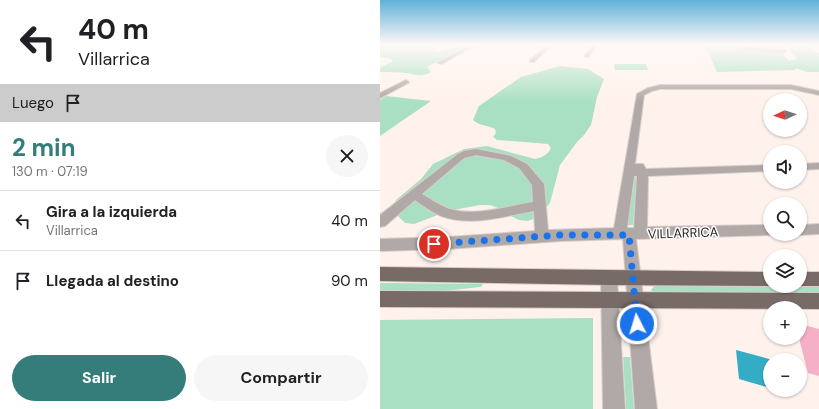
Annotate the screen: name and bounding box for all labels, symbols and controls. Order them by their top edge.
text: 40 m [78,11,149,48]
icon: left [12,16,64,68]
text: Villarrica [78,47,150,71]
icon: arrive [62,92,84,114]
text: Luego [12,93,54,113]
north arrow [763,93,807,137]
map controls [763,93,807,397]
text: 2 min [12,132,75,163]
button: close [326,135,368,177]
button: sound [763,145,807,189]
text: 130 m · 07:19 [12,163,88,180]
button: search [763,197,807,241]
text: Gira a la izquierda [46,202,177,222]
icon: left [12,210,34,232]
text: 40 m [331,211,368,231]
text: Villarrica [46,222,98,239]
street label: VILLARRICA [648,223,719,243]
pin [417,227,451,261]
icon: arrive [423,233,445,255]
button: layers [763,249,807,293]
icon: arrive [12,270,34,292]
text: Llegada al destino [46,271,179,291]
text: 90 m [331,271,368,291]
button: + [763,301,807,345]
position arrow [616,303,658,345]
button: − [763,353,807,397]
button: Salir [12,355,186,401]
button: Compartir [194,355,368,401]

